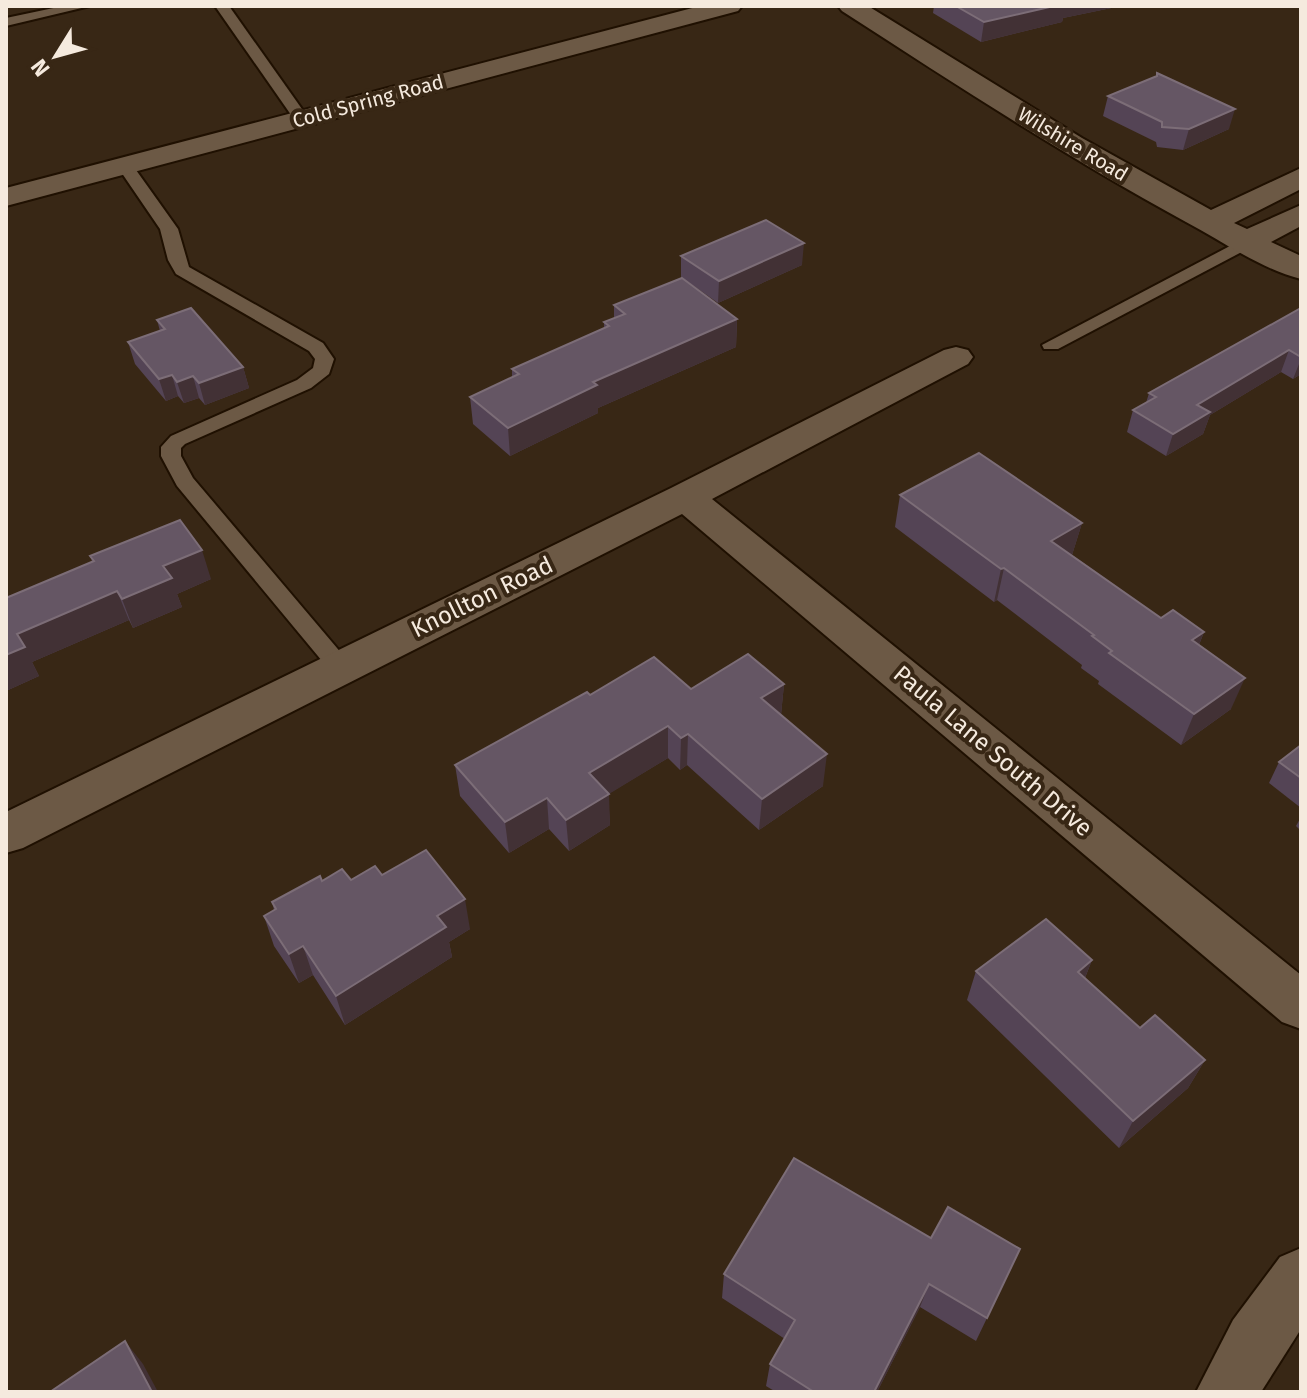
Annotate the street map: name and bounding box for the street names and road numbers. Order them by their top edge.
street label: Cold Spring Road [290,69,446,133]
street label: Wilshire Road [1014,102,1132,186]
street label: Knollton Road [406,551,558,643]
street label: Paula Lane South Drive [888,660,1098,842]

